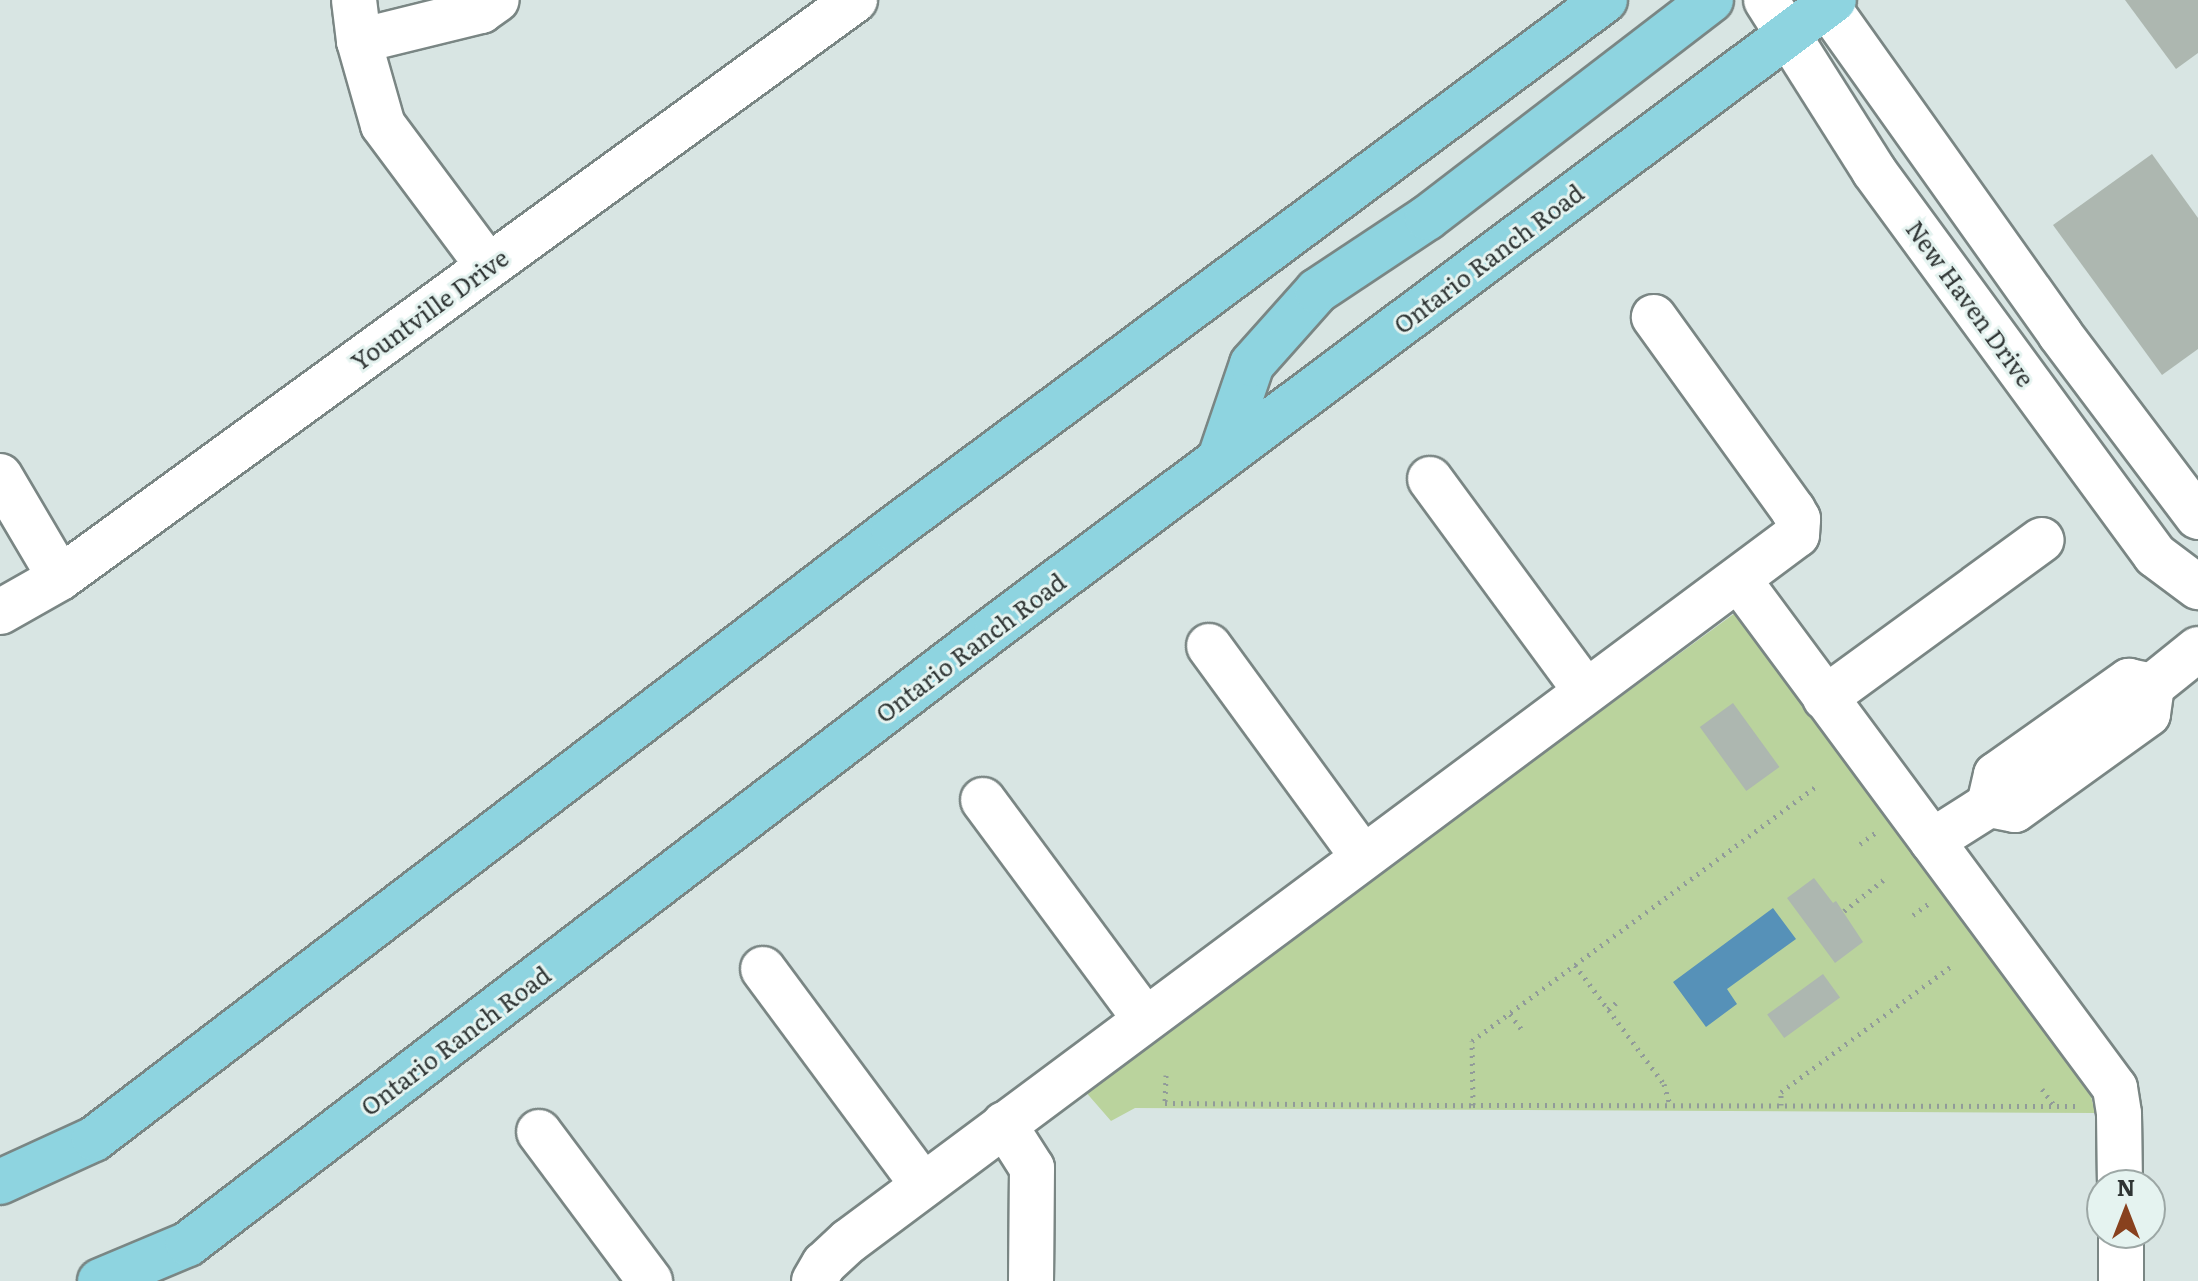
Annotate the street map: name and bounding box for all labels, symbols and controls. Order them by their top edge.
street label: Ontario Ranch Road [1388,177,1588,339]
street label: New Haven Drive [1901,214,2041,392]
street label: Yountville Drive [345,242,513,376]
street label: Ontario Ranch Road [870,566,1070,728]
street label: Ontario Ranch Road [355,959,555,1121]
north arrow [2086,1169,2166,1249]
text: N [2117,1170,2135,1203]

